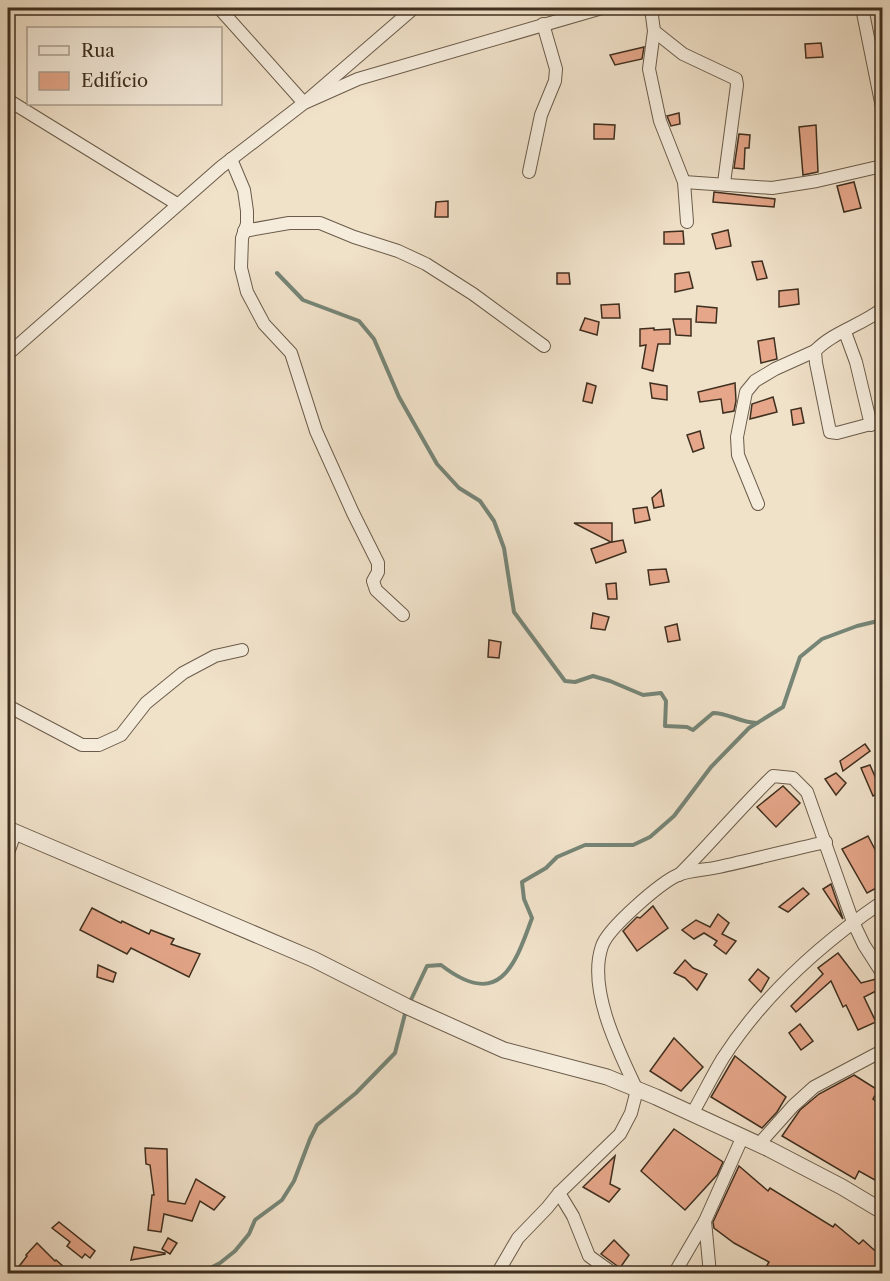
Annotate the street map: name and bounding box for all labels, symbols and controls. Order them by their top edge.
legend [27,27,222,105]
text: Rua [81,40,115,62]
text: Edifício [81,70,148,92]

